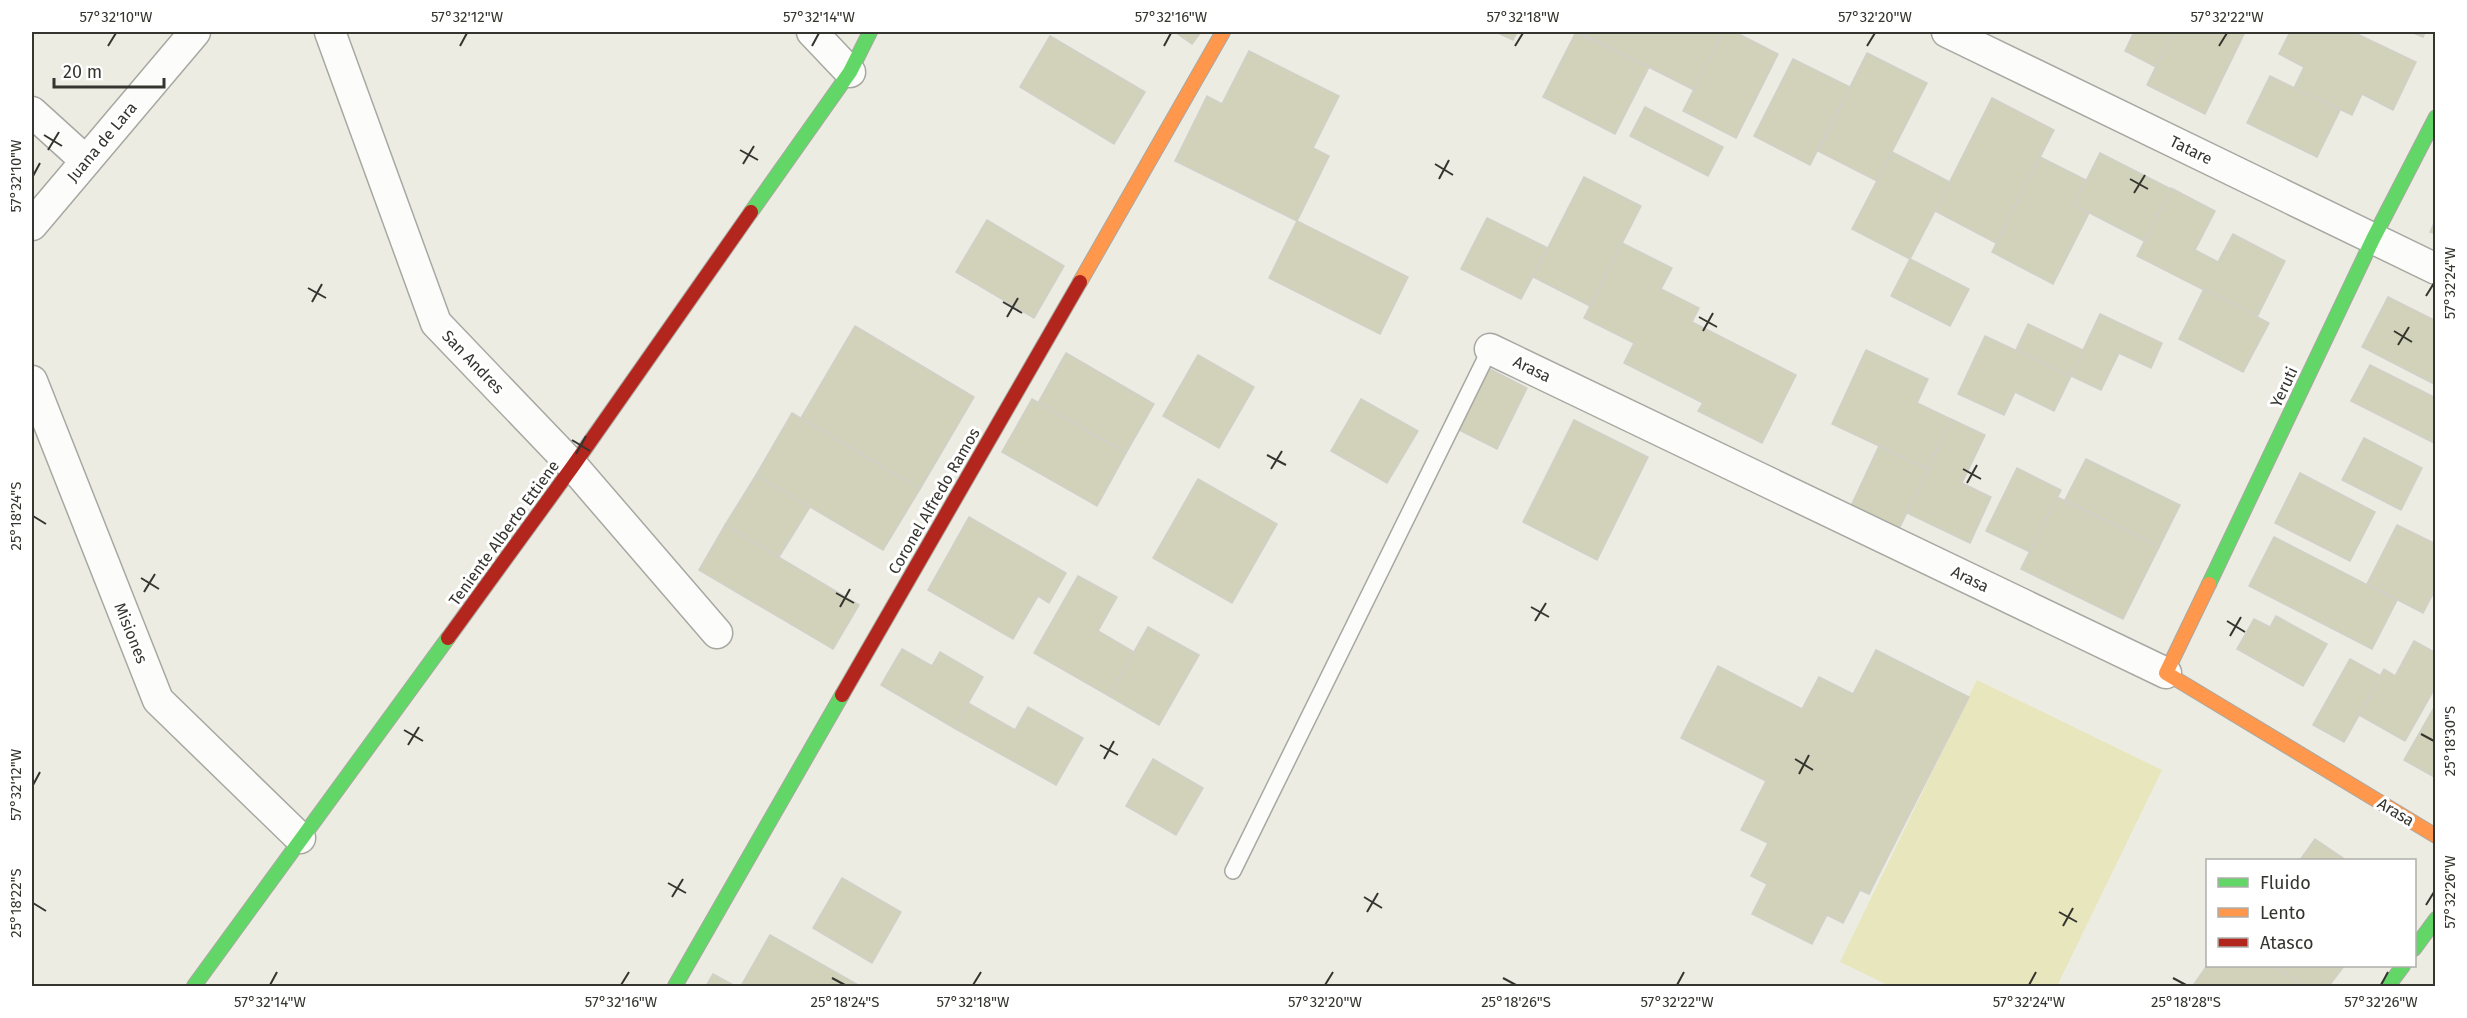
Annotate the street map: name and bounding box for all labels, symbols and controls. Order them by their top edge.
text: 57°32'10"W [80,8,153,26]
text: 57°32'12"W [431,8,504,26]
text: 57°32'14"W [783,8,856,26]
text: 57°32'16"W [1135,8,1208,26]
text: 57°32'18"W [1487,8,1560,26]
text: 57°32'20"W [1838,8,1913,26]
text: 57°32'22"W [2190,8,2264,26]
scale bar [54,51,164,89]
text: 20 m [63,61,102,83]
street label: Juana de Lara [63,98,141,186]
street label: Tatare [2167,132,2215,168]
text: 57°32'10"W [7,139,25,212]
text: 57°32'24"W [2441,246,2459,319]
street label: San Andres [438,326,508,398]
street label: Arasa [1510,352,1554,386]
street label: Yeruti [2266,364,2302,410]
street label: Coronel Alfredo Ramos [884,425,984,577]
street label: Teniente Alberto Ettiene [445,457,563,609]
text: 25°18'24"S [7,482,25,550]
street label: Arasa [1948,562,1992,596]
street label: Misiones [110,600,152,666]
text: 25°18'30"S [2441,706,2459,776]
text: 57°32'12"W [7,748,25,821]
street label: Arasa [2374,794,2418,830]
text: 57°32'26"W [2441,855,2459,929]
legend [2206,859,2416,967]
text: 25°18'22"S [7,868,25,938]
text: Fluido [2260,872,2311,894]
text: Lento [2260,902,2306,924]
text: Atasco [2260,932,2313,954]
text: 57°32'14"W [234,993,307,1011]
text: 57°32'16"W [585,993,658,1011]
text: 25°18'24"S [811,993,879,1011]
text: 57°32'18"W [937,993,1010,1011]
text: 57°32'20"W [1288,993,1363,1011]
text: 25°18'26"S [1481,993,1551,1011]
text: 57°32'22"W [1640,993,1714,1011]
text: 57°32'24"W [1993,993,2066,1011]
text: 25°18'28"S [2151,993,2221,1011]
text: 57°32'26"W [2344,993,2418,1011]

